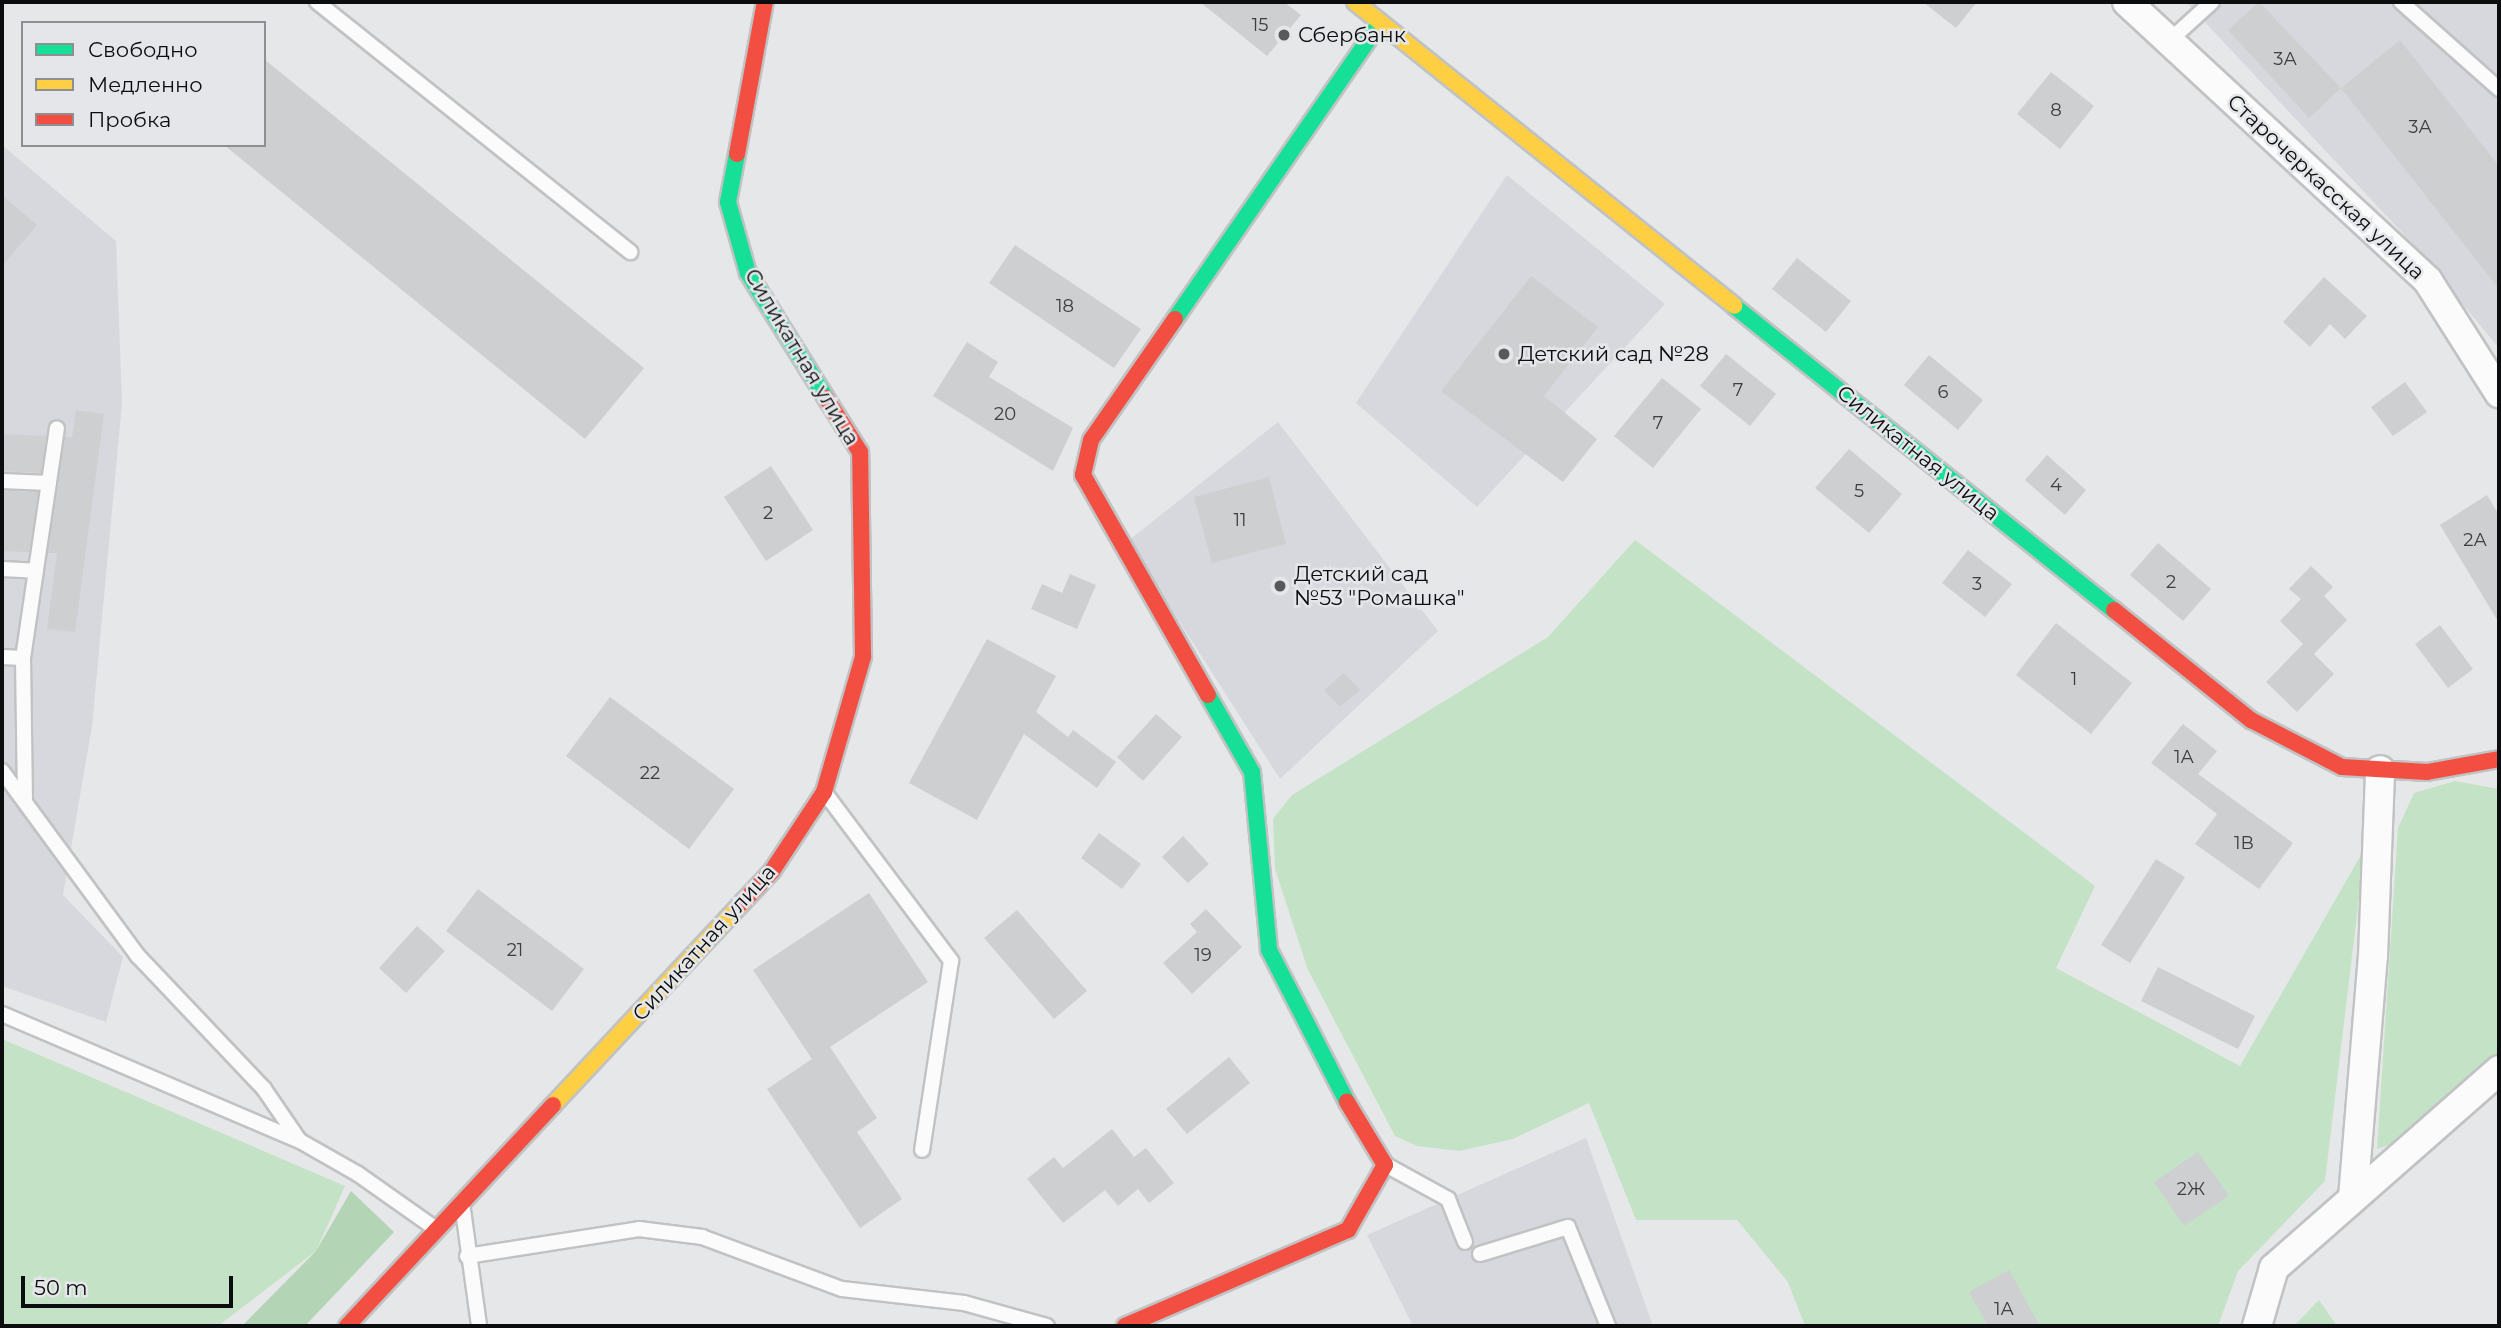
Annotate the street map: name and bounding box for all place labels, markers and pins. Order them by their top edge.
place label: Сбербанк [1298,22,1406,48]
marker: Сбербанк [1276,27,1292,43]
place label: Детский сад №28 [1518,341,1709,367]
marker: Детский сад №28 [1496,346,1512,362]
place label: Детский сад №53 "Ромашка" [1294,561,1465,611]
marker: Детский сад №53 "Ромашка" [1272,578,1288,594]

